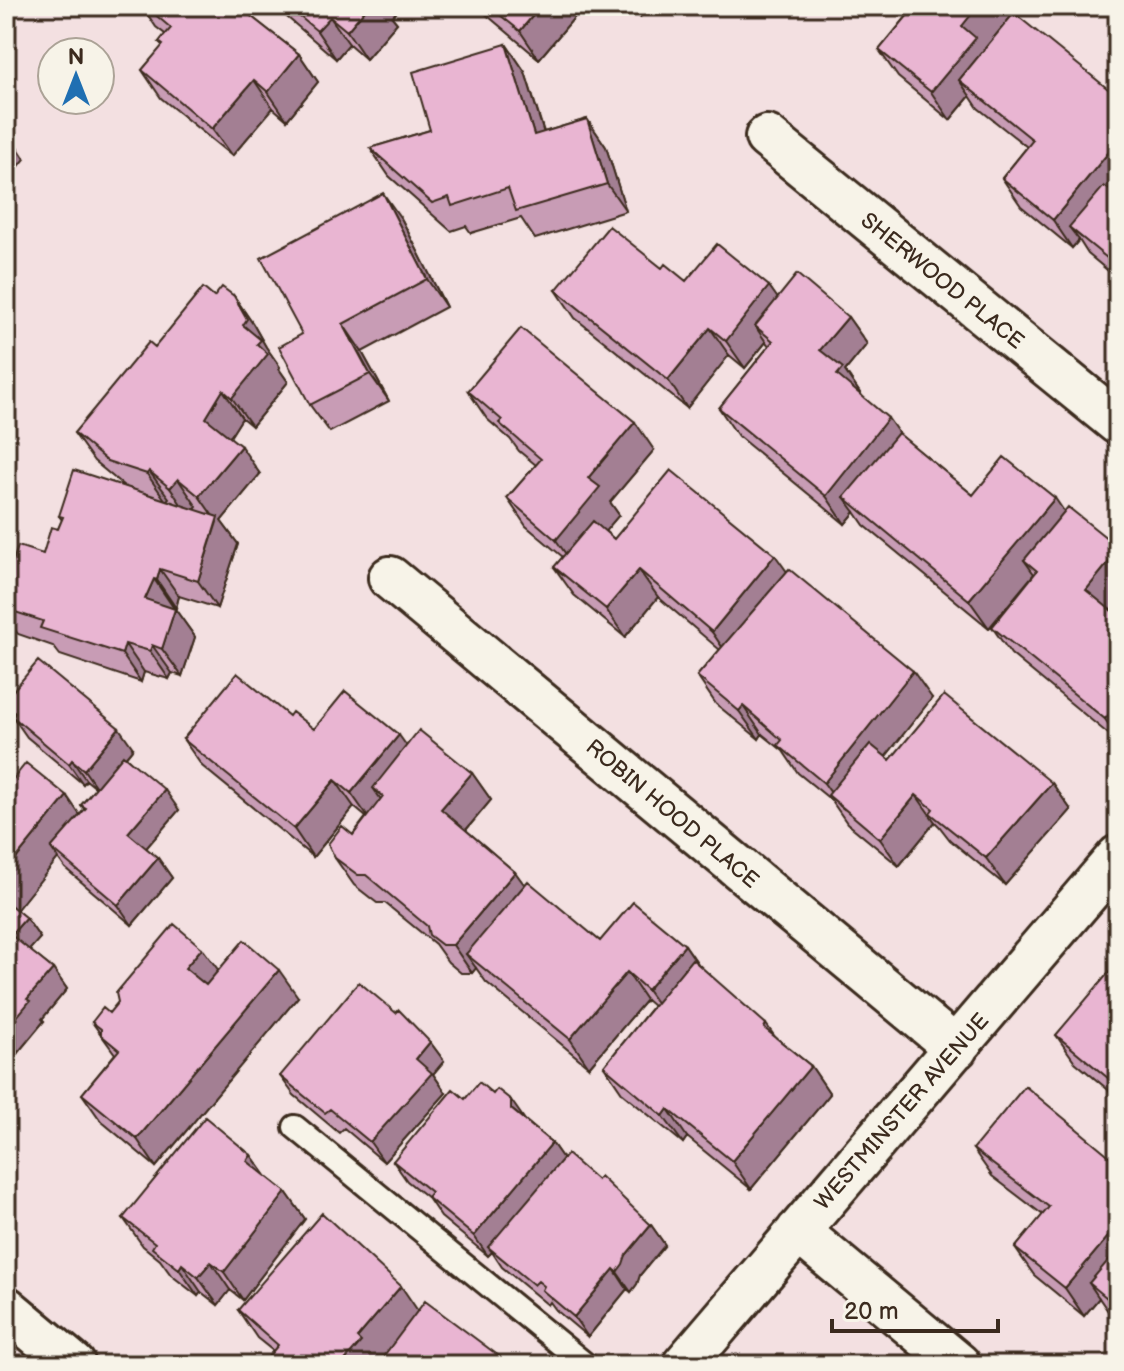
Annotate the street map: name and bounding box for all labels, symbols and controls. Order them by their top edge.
north arrow [36,36,116,116]
text: N [68,44,84,71]
street label: SHERWOOD PLACE [855,207,1029,355]
street label: ROBIN HOOD PLACE [580,734,764,894]
street label: WESTMINSTER AVENUE [809,1008,995,1216]
scale bar [832,1283,998,1333]
text: 20 m [844,1297,899,1326]

